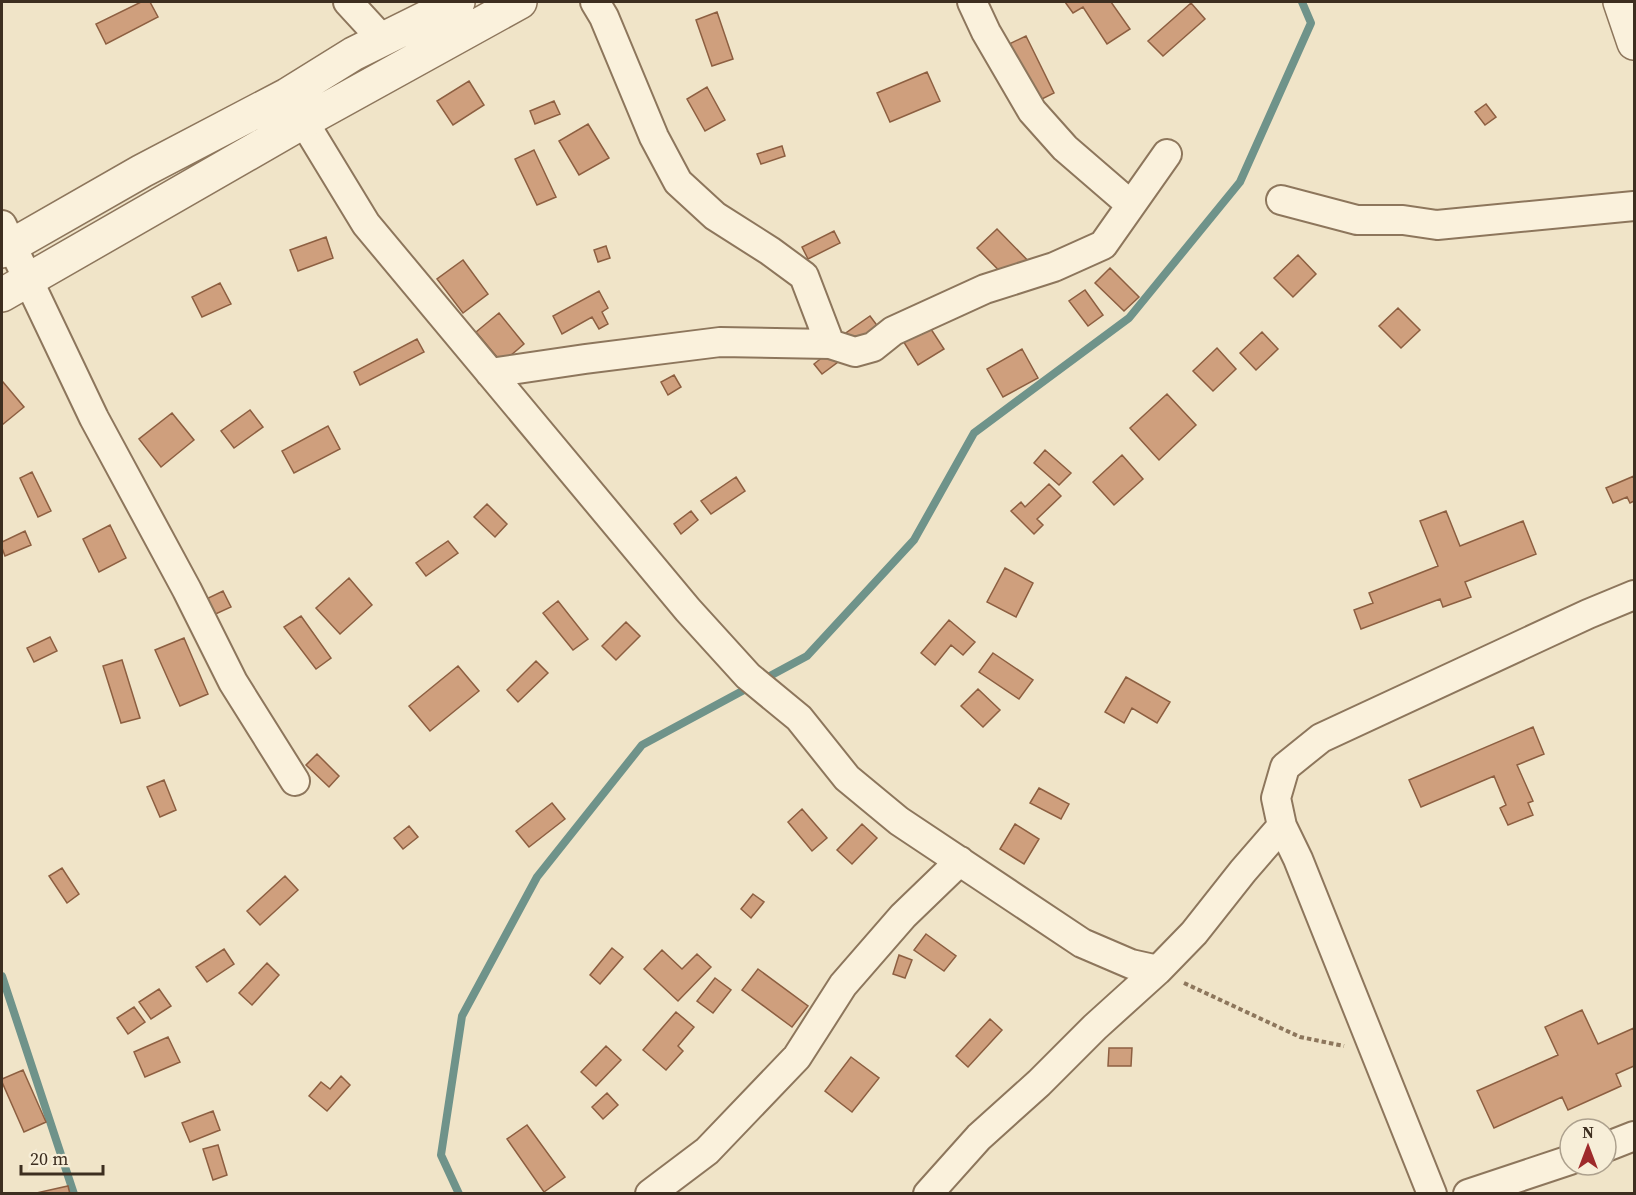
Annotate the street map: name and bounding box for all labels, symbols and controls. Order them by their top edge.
north arrow [1558,1117,1618,1177]
text: N [1582,1121,1594,1143]
scale bar [21,1138,104,1176]
text: 20 m [30,1146,68,1171]

